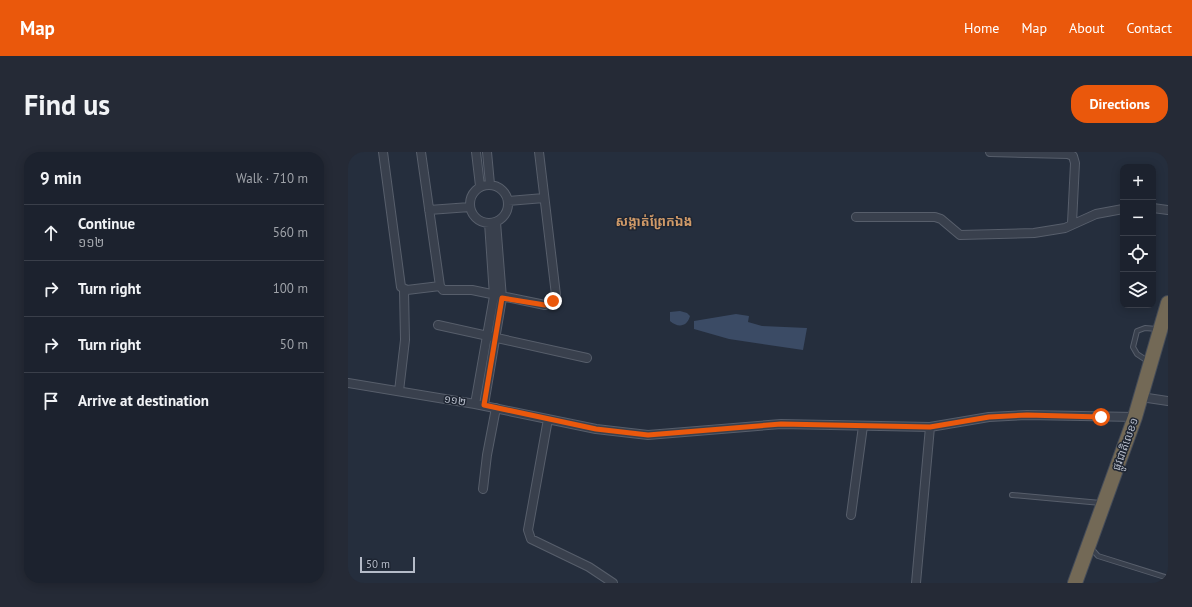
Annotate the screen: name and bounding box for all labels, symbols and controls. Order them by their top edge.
text: Map [20,16,55,40]
text: Home [964,19,999,37]
text: Map [1021,19,1047,37]
text: About [1069,19,1105,37]
text: Contact [1127,19,1172,37]
button: Directions [1071,85,1168,123]
text: Find us [24,86,110,123]
map controls [1120,164,1156,308]
button: + [1120,164,1156,200]
text: 9 min [40,167,81,189]
text: Walk · 710 m [236,170,308,187]
button: − [1120,200,1156,236]
district label: សង្កាត់ព្រែកឯង [615,213,693,230]
text: Continue [78,214,135,233]
icon: ahead [40,222,62,244]
text: 560 m [273,224,308,241]
text: ១១២ [78,234,104,251]
button: locate [1120,236,1156,272]
button: layers [1120,272,1156,308]
icon: right [40,278,62,300]
text: Turn right [78,279,141,298]
text: 100 m [273,280,308,297]
route end [544,292,562,310]
icon: right [40,334,62,356]
text: Turn right [78,335,141,354]
text: 50 m [280,336,308,353]
icon: arrive [40,390,62,412]
text: Arrive at destination [78,391,209,410]
street label: ១១២ [443,391,467,409]
route start [1092,408,1110,426]
street label: ផ្លូវជាតិលេខ១ [1109,416,1144,473]
scale bar [360,555,415,574]
text: 50 m [366,557,390,571]

